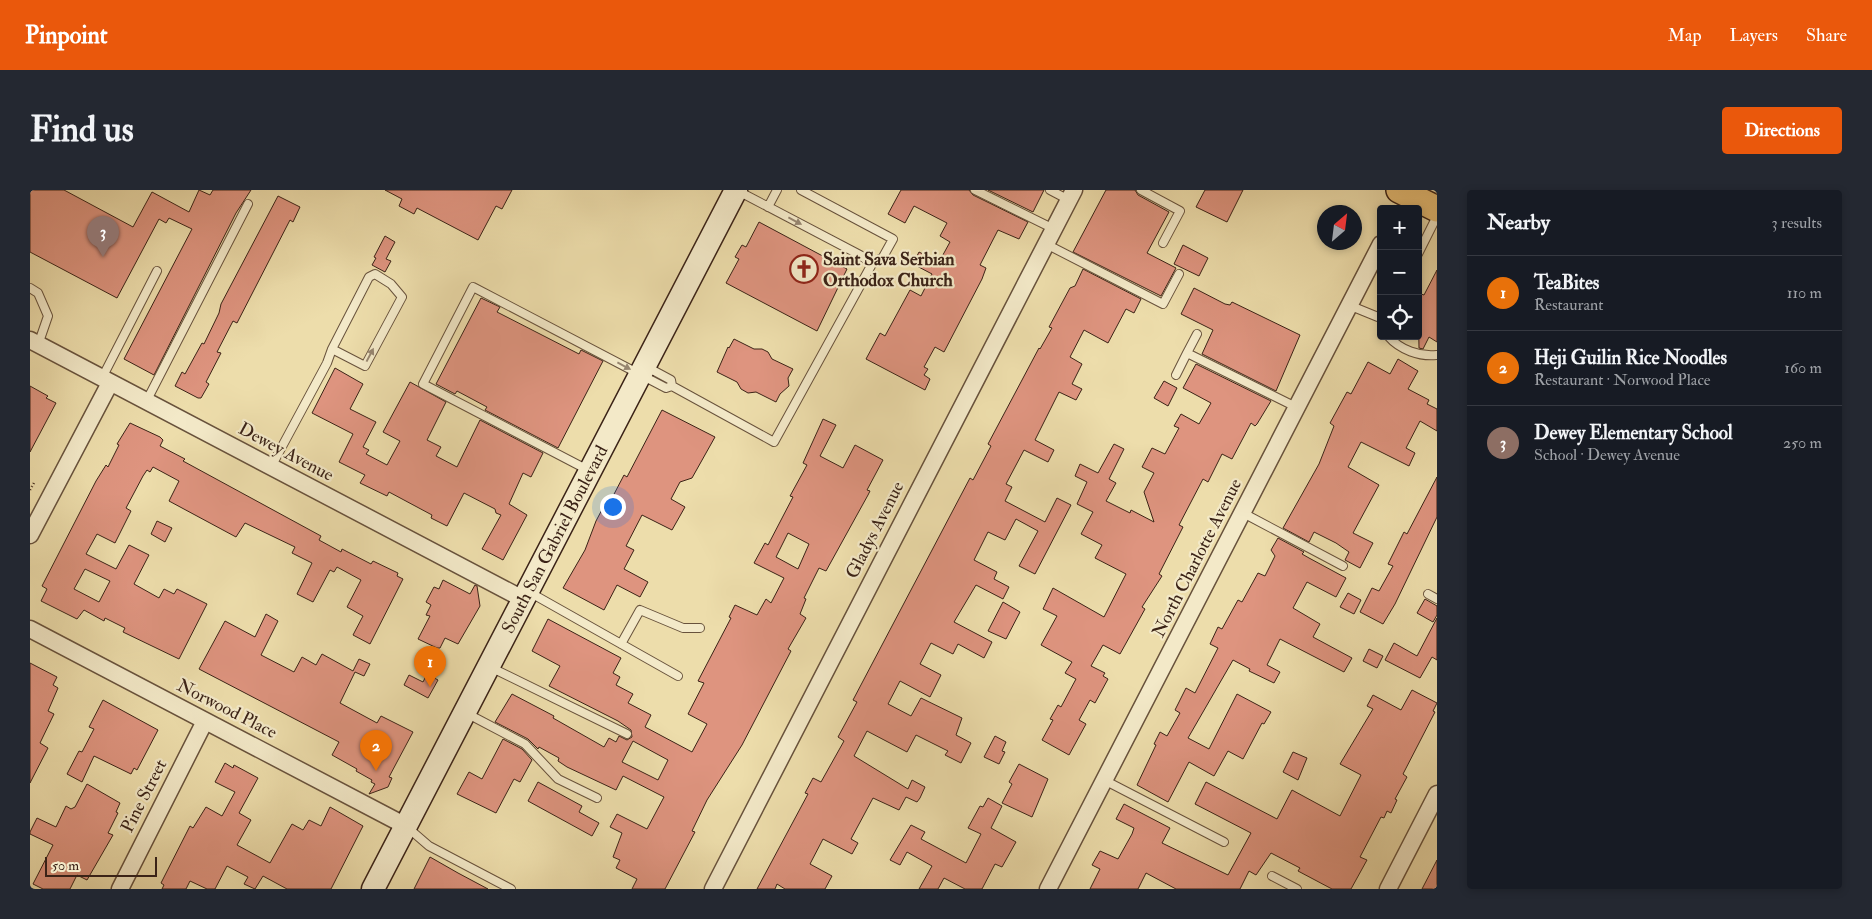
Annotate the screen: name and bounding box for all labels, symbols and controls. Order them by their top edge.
text: Pinpoint [25,20,108,51]
text: Map [1668,24,1702,47]
text: Layers [1730,24,1778,47]
text: Share [1806,24,1847,47]
button: Directions [1722,107,1842,154]
text: Find us [30,108,134,152]
north arrow [1317,205,1362,250]
map controls [1377,205,1422,340]
button: + [1377,205,1422,250]
text: Nearby [1487,209,1550,236]
text: 3 results [1771,213,1822,233]
pin: 3 [87,216,119,257]
one-way arrow [788,217,802,225]
place label: Saint Sava Serbian Orthodox Church [823,248,955,292]
button: − [1377,250,1422,295]
church icon: Saint Sava Serbian Orthodox Church [789,254,819,284]
text: TeaBites [1534,271,1599,295]
text: 1 [1500,283,1506,303]
text: 110 m [1787,283,1822,303]
button: locate [1377,295,1422,340]
text: Restaurant [1534,295,1603,315]
text: Heji Guilin Rice Noodles [1534,346,1727,370]
one-way arrow [366,348,374,363]
text: 2 [1499,358,1507,378]
text: 160 m [1784,358,1822,378]
one-way arrow [617,362,631,370]
text: Restaurant · Norwood Place [1534,370,1711,390]
street label: Dewey Avenue [234,417,338,487]
text: Dewey Elementary School [1534,421,1733,445]
text: 3 [1500,433,1506,453]
text: 250 m [1783,433,1822,453]
street label: South San Gabriel Boulevard [496,441,613,637]
text: School · Dewey Avenue [1534,445,1680,465]
street label: North Charlotte Avenue [1147,474,1247,641]
street label: Gladys Avenue [841,477,910,582]
your location [600,494,626,520]
pin: 1 [414,646,446,687]
street label: Norwood Place [173,674,281,744]
pin: 2 [360,730,392,771]
street label: Pine Street [116,755,172,837]
scale bar [45,854,158,877]
text: 50 m [52,857,79,874]

